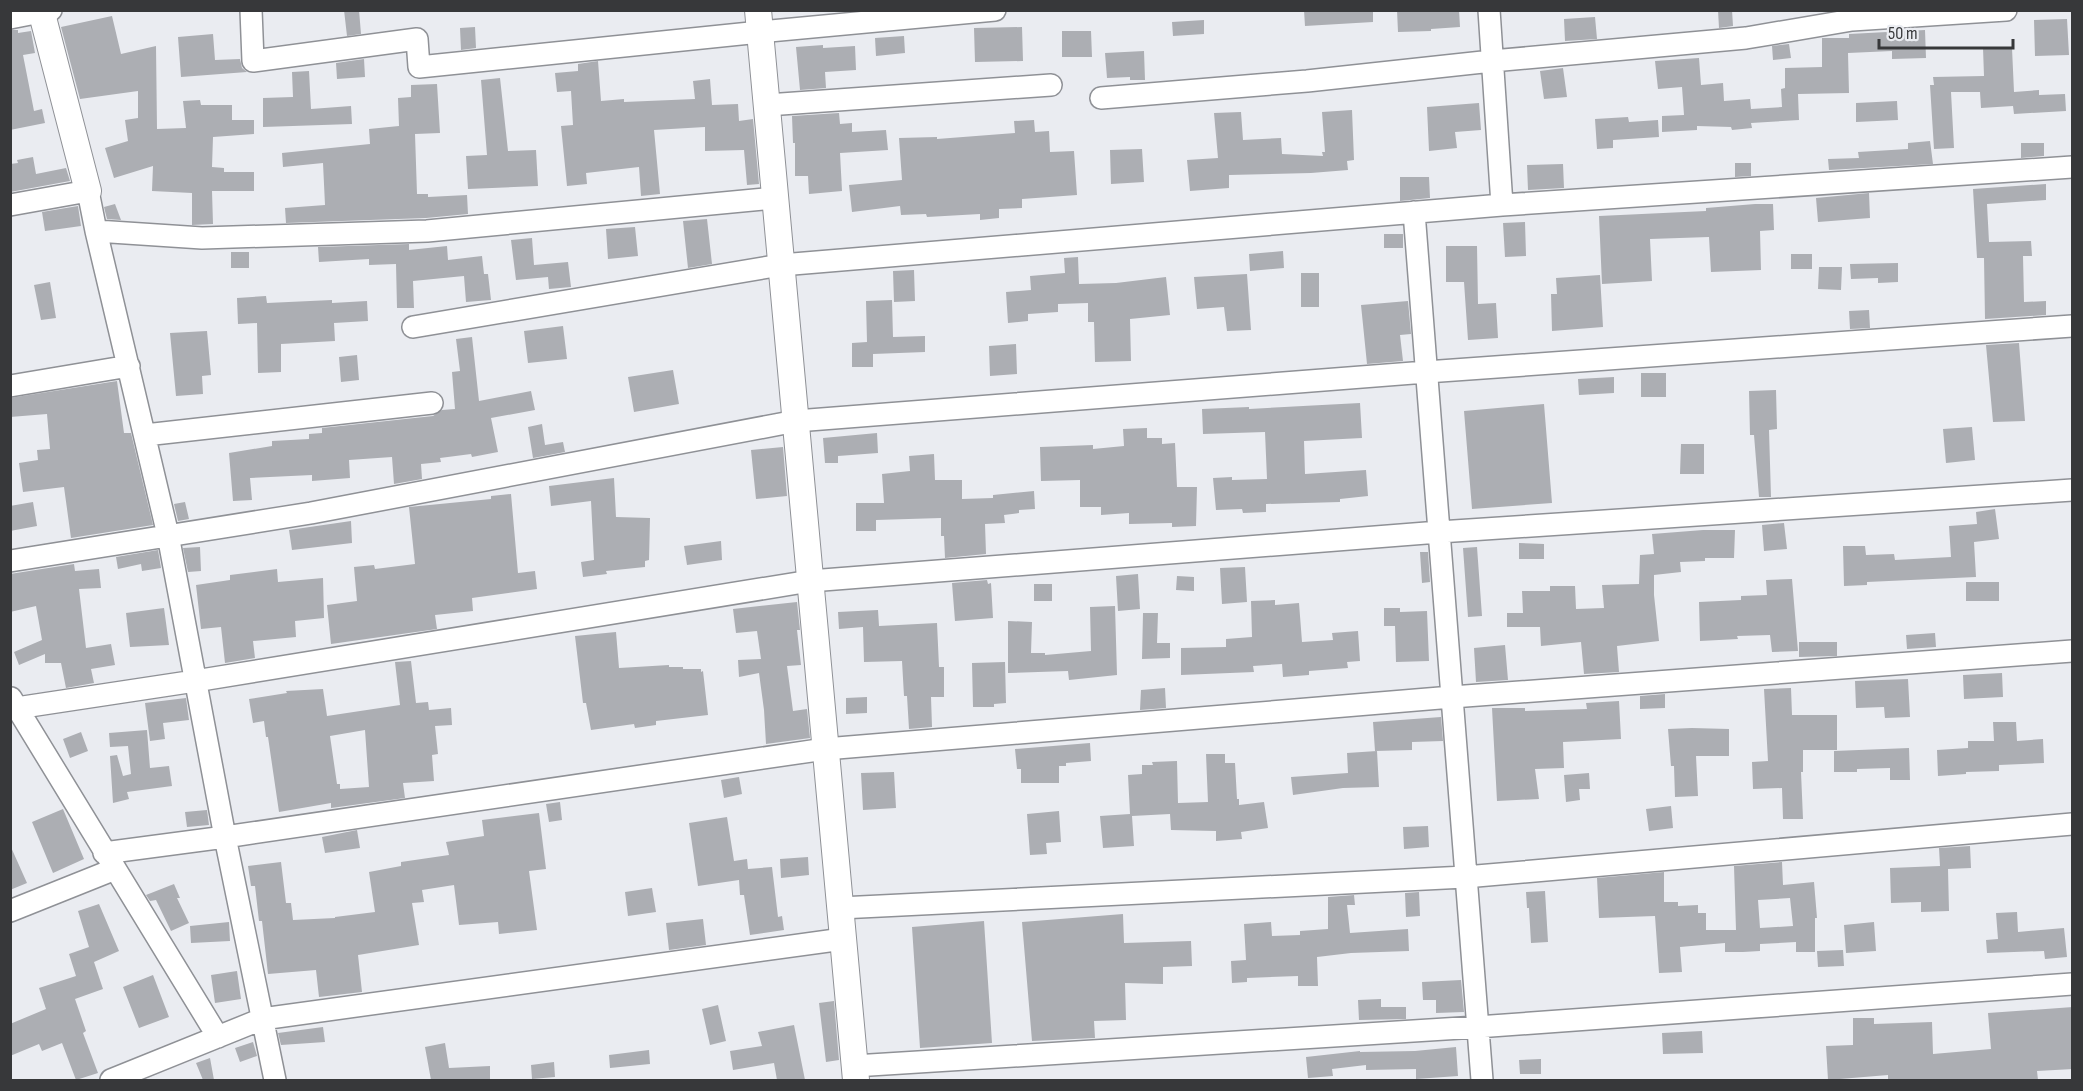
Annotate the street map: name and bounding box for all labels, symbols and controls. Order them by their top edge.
scale bar [1879,12,2012,50]
text: 50 m [1888,23,1918,44]

